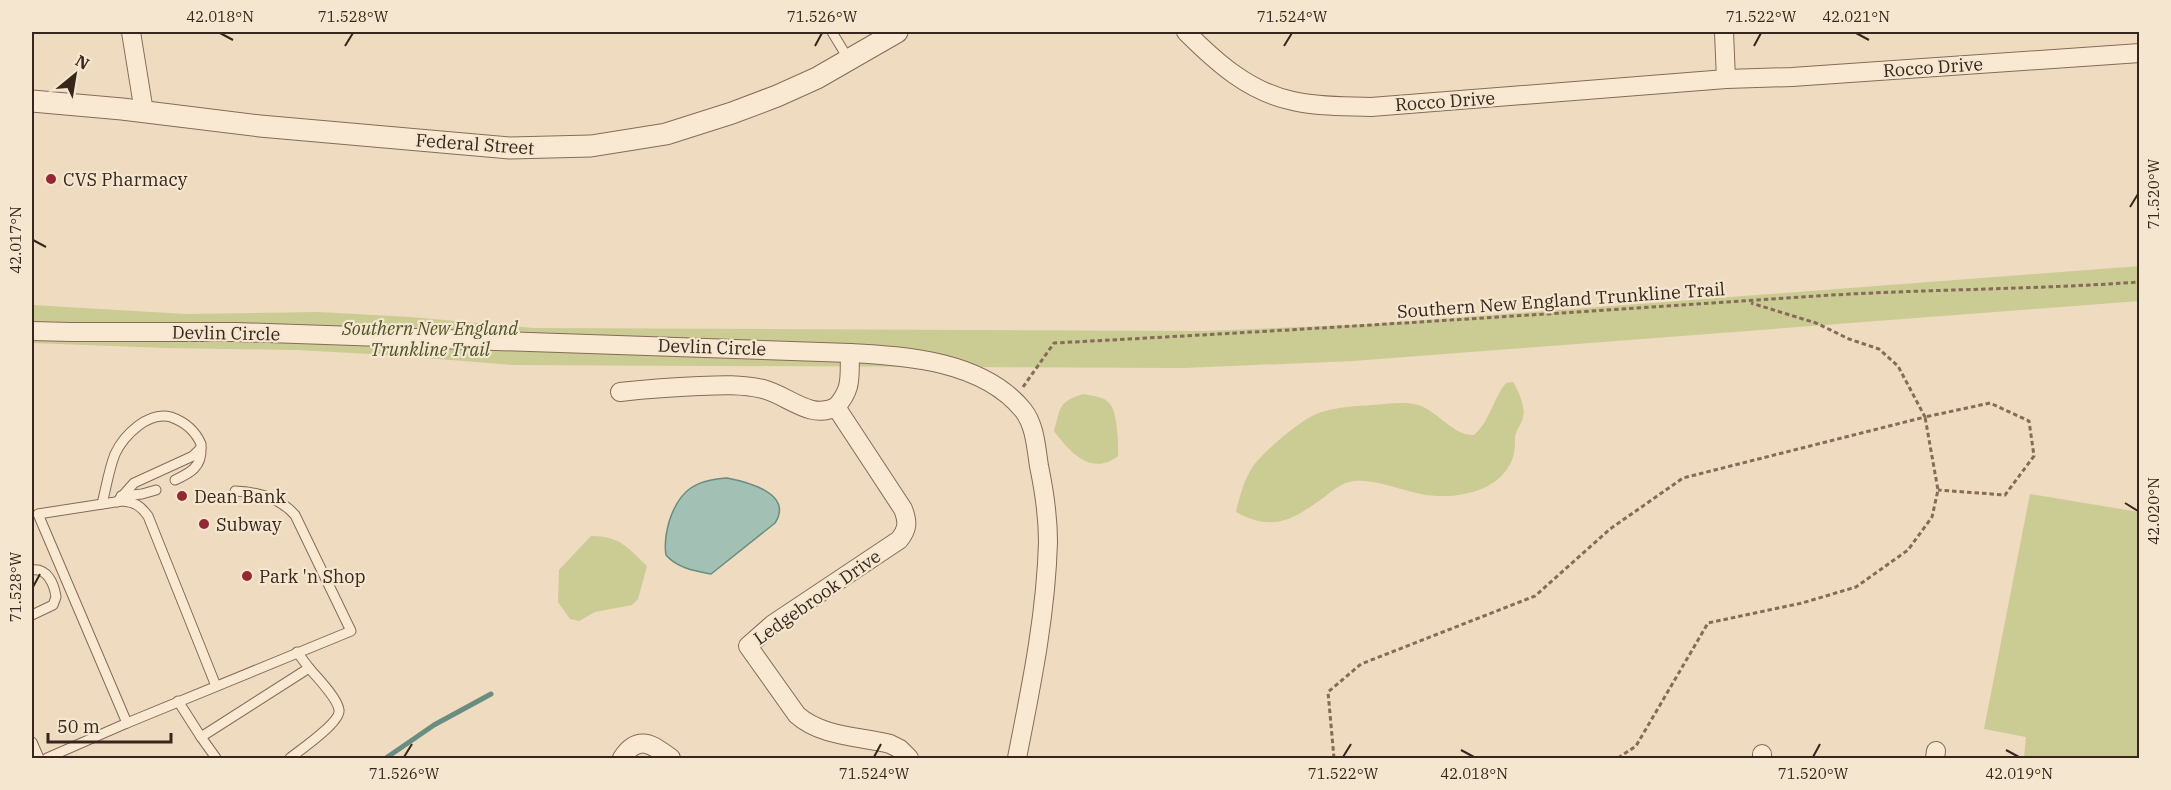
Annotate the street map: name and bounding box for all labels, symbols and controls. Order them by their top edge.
text: 42.018°N [186,7,254,26]
text: 71.528°W [318,7,389,26]
text: 71.526°W [787,7,858,26]
text: 71.524°W [1257,7,1328,26]
text: 71.522°W [1726,7,1797,26]
text: 42.021°N [1822,7,1890,26]
north arrow [45,45,105,105]
text: N [72,50,93,74]
street label: Rocco Drive [1882,52,1984,82]
street label: Rocco Drive [1394,86,1496,116]
street label: Federal Street [415,128,535,160]
text: 71.520°W [2144,158,2163,229]
place label: CVS Pharmacy [63,168,188,191]
marker: CVS Pharmacy [44,172,58,186]
text: 42.017°N [6,206,25,274]
street label: Southern New England Trunkline Trail [1396,277,1726,323]
park label: Southern New England Trunkline Trail [341,317,518,361]
street label: Devlin Circle [172,321,280,345]
street label: Devlin Circle [657,334,767,360]
text: 42.020°N [2144,477,2163,545]
place label: Dean Bank [194,485,286,508]
marker: Dean Bank [175,489,189,503]
place label: Subway [216,513,282,536]
marker: Subway [197,517,211,531]
street label: Ledgebrook Drive [749,545,885,649]
text: 71.528°W [6,551,25,622]
place label: Park 'n Shop [259,565,366,588]
marker: Park 'n Shop [240,569,254,583]
scale bar [48,706,171,744]
text: 50 m [57,715,100,738]
text: 71.526°W [369,764,440,783]
text: 71.524°W [839,764,910,783]
text: 71.522°W [1308,764,1379,783]
text: 42.018°N [1440,764,1508,783]
text: 71.520°W [1778,764,1849,783]
text: 42.019°N [1985,764,2053,783]

